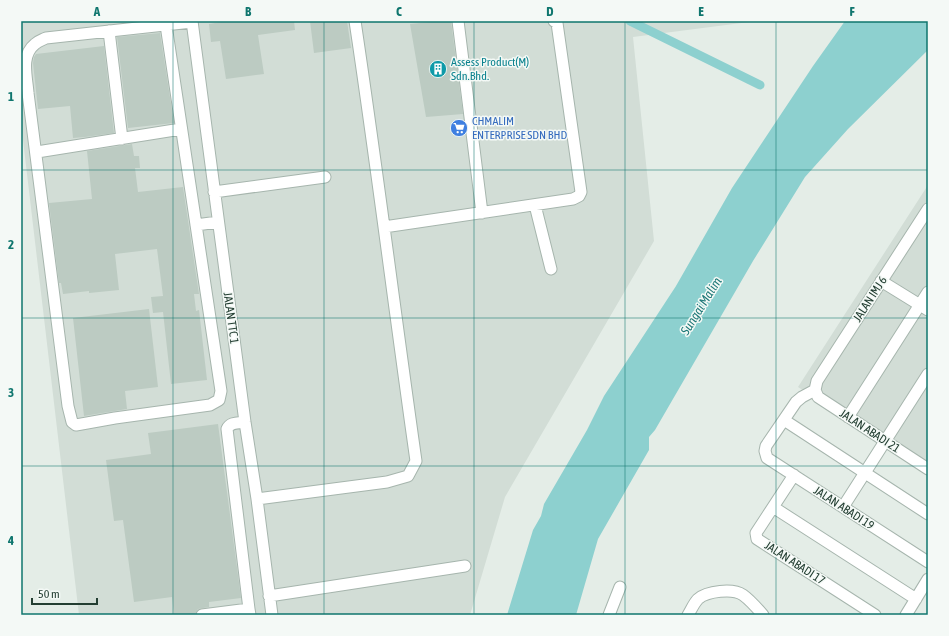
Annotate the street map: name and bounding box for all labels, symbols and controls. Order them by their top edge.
text: A [93,4,101,19]
text: B [245,4,252,19]
text: C [396,4,402,19]
text: D [546,4,554,19]
text: E [698,4,704,19]
text: F [849,4,855,19]
place label: Assess Product(M) Sdn.Bhd. [451,55,529,83]
building icon: Assess Product(M) Sdn.Bhd. [428,59,448,79]
text: 1 [8,89,14,104]
place label: CHMALIM ENTERPRISE SDN BHD [472,114,567,142]
supermarket icon: CHMALIM ENTERPRISE SDN BHD [449,118,469,138]
text: 2 [8,237,14,252]
street label: JALAN IMJ 6 [850,273,890,324]
water label: Sungai Malim [677,274,725,339]
street label: JALAN TTC 1 [220,291,242,345]
text: 3 [8,385,14,400]
street label: JALAN ABADI 21 [837,406,903,456]
street label: JALAN ABADI 19 [811,483,877,533]
text: 4 [7,533,14,548]
street label: JALAN ABADI 17 [762,538,828,588]
scale bar [32,580,97,606]
text: 50 m [38,587,60,601]

